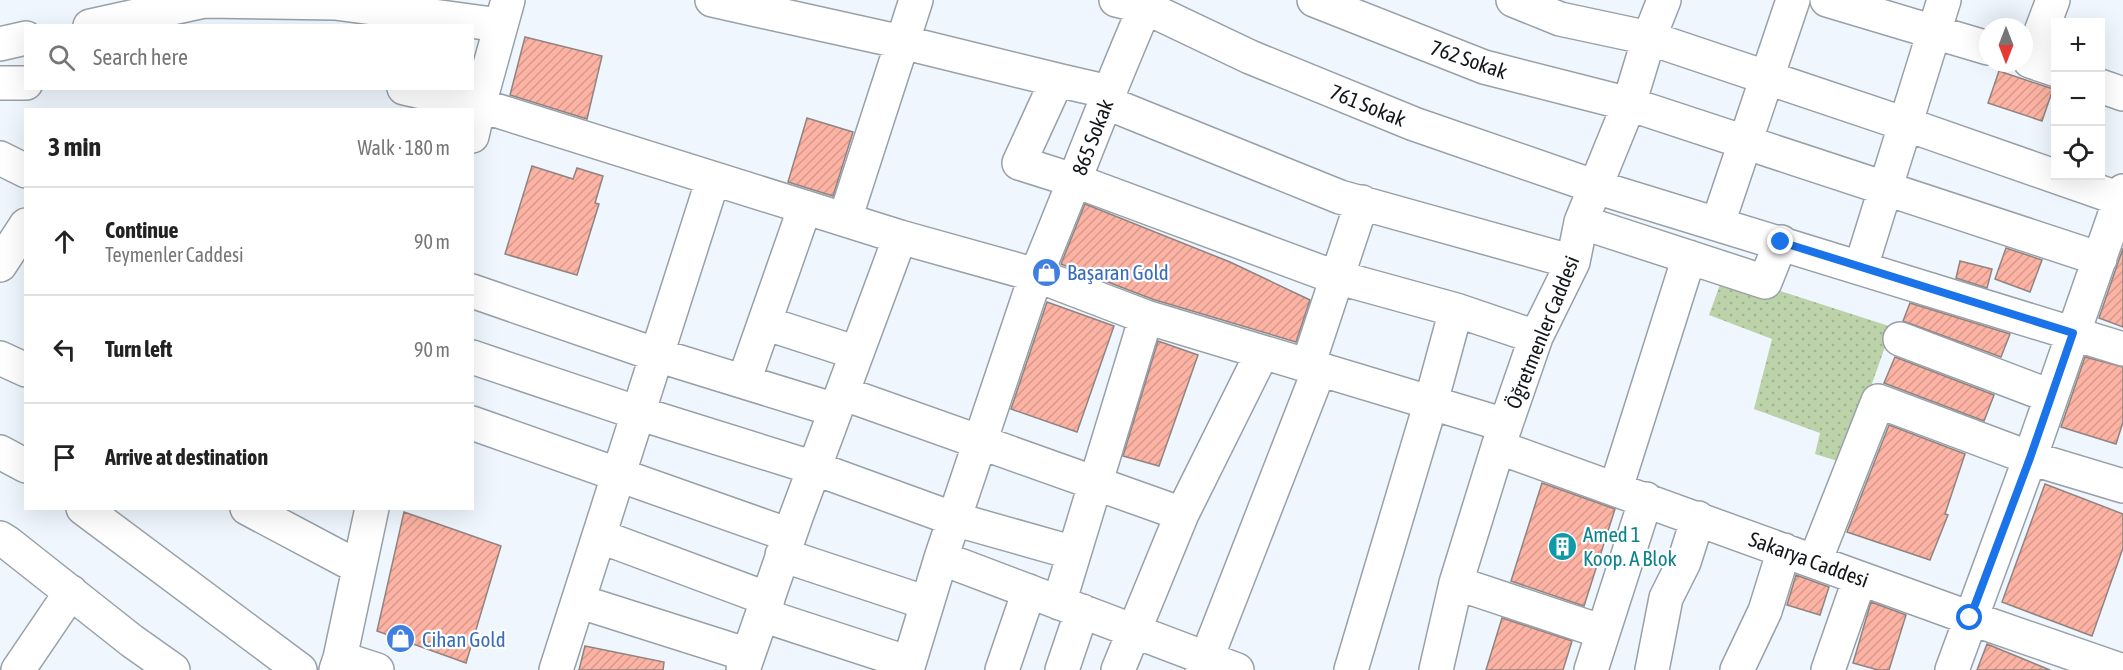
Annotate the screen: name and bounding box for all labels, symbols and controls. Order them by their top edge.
north arrow [1979,18,2033,72]
map controls [2051,18,2105,180]
button: + [2051,18,2105,72]
search box [24,24,474,90]
street label: 762 Sokak [1428,35,1510,83]
icon: search [45,41,78,74]
text: Search here [93,44,188,70]
button: − [2051,72,2105,126]
street label: 761 Sokak [1327,79,1409,131]
street label: 865 Sokak [1067,96,1117,178]
button: locate [2051,126,2105,180]
text: 3 min [48,132,101,162]
text: Walk · 180 m [358,136,450,159]
text: Continue [105,217,179,243]
icon: ahead [48,225,81,258]
route end [1767,228,1793,254]
text: 90 m [414,230,450,253]
text: Teymenler Caddesi [105,243,244,266]
street label: Öğretmenler Caddesi [1500,252,1584,412]
shop icon: Başaran Gold [1030,256,1062,288]
place label: Başaran Gold [1067,260,1169,284]
icon: left [48,333,81,366]
text: Turn left [105,336,172,362]
text: 90 m [414,338,450,361]
icon: arrive [48,441,81,474]
text: Arrive at destination [105,444,268,470]
place label: Amed 1 Koop. A Blok [1583,522,1677,570]
street label: Sakarya Caddesi [1746,526,1872,592]
building icon: Amed 1 Koop. A Blok [1546,530,1578,562]
route start [1956,604,1982,630]
shop icon: Cihan Gold [385,623,417,655]
place label: Cihan Gold [422,627,506,651]

